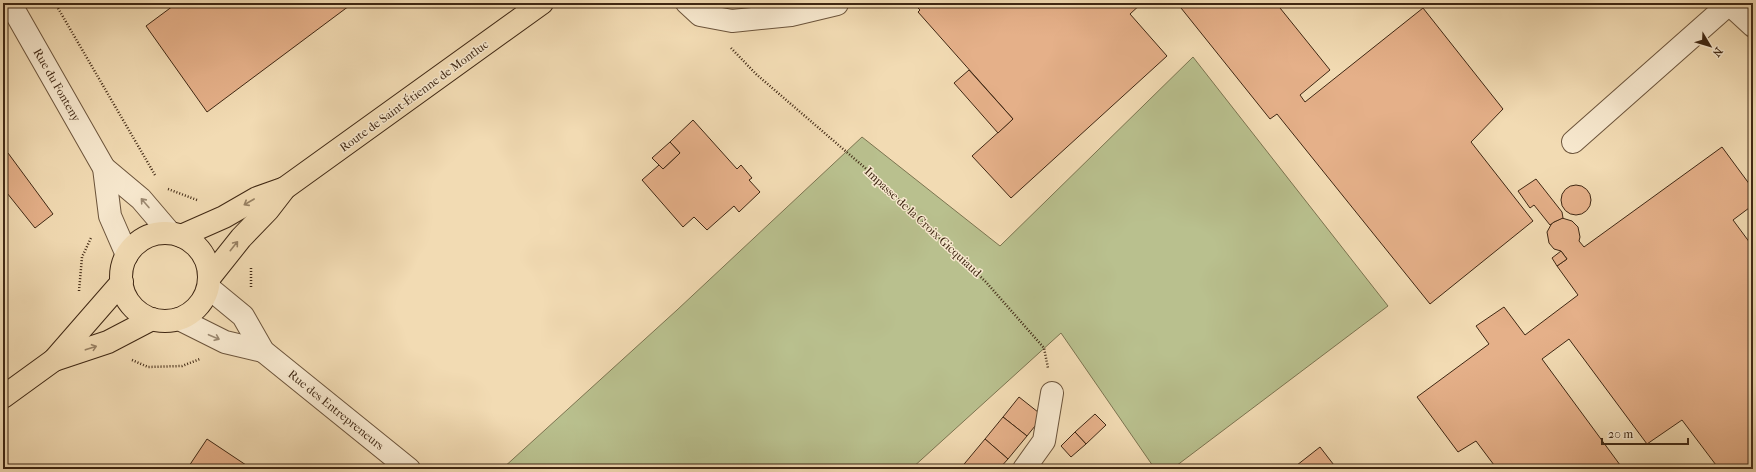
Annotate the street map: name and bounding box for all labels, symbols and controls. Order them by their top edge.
north arrow [1690,26,1730,66]
street label: Route de Saint-Étienne de Montluc [336,37,491,155]
text: N [1709,45,1725,60]
street label: Rue du Fonteny [30,46,84,125]
street label: Impasse de la Croix Gicquiaud [862,164,985,280]
one-way arrow [140,198,149,209]
one-way arrow [243,199,255,207]
one-way arrow [230,241,239,252]
one-way arrow [207,333,219,341]
one-way arrow [85,344,98,351]
street label: Rue des Entrepreneurs [285,367,387,453]
scale bar [1602,420,1688,446]
text: 20 m [1608,427,1633,441]

